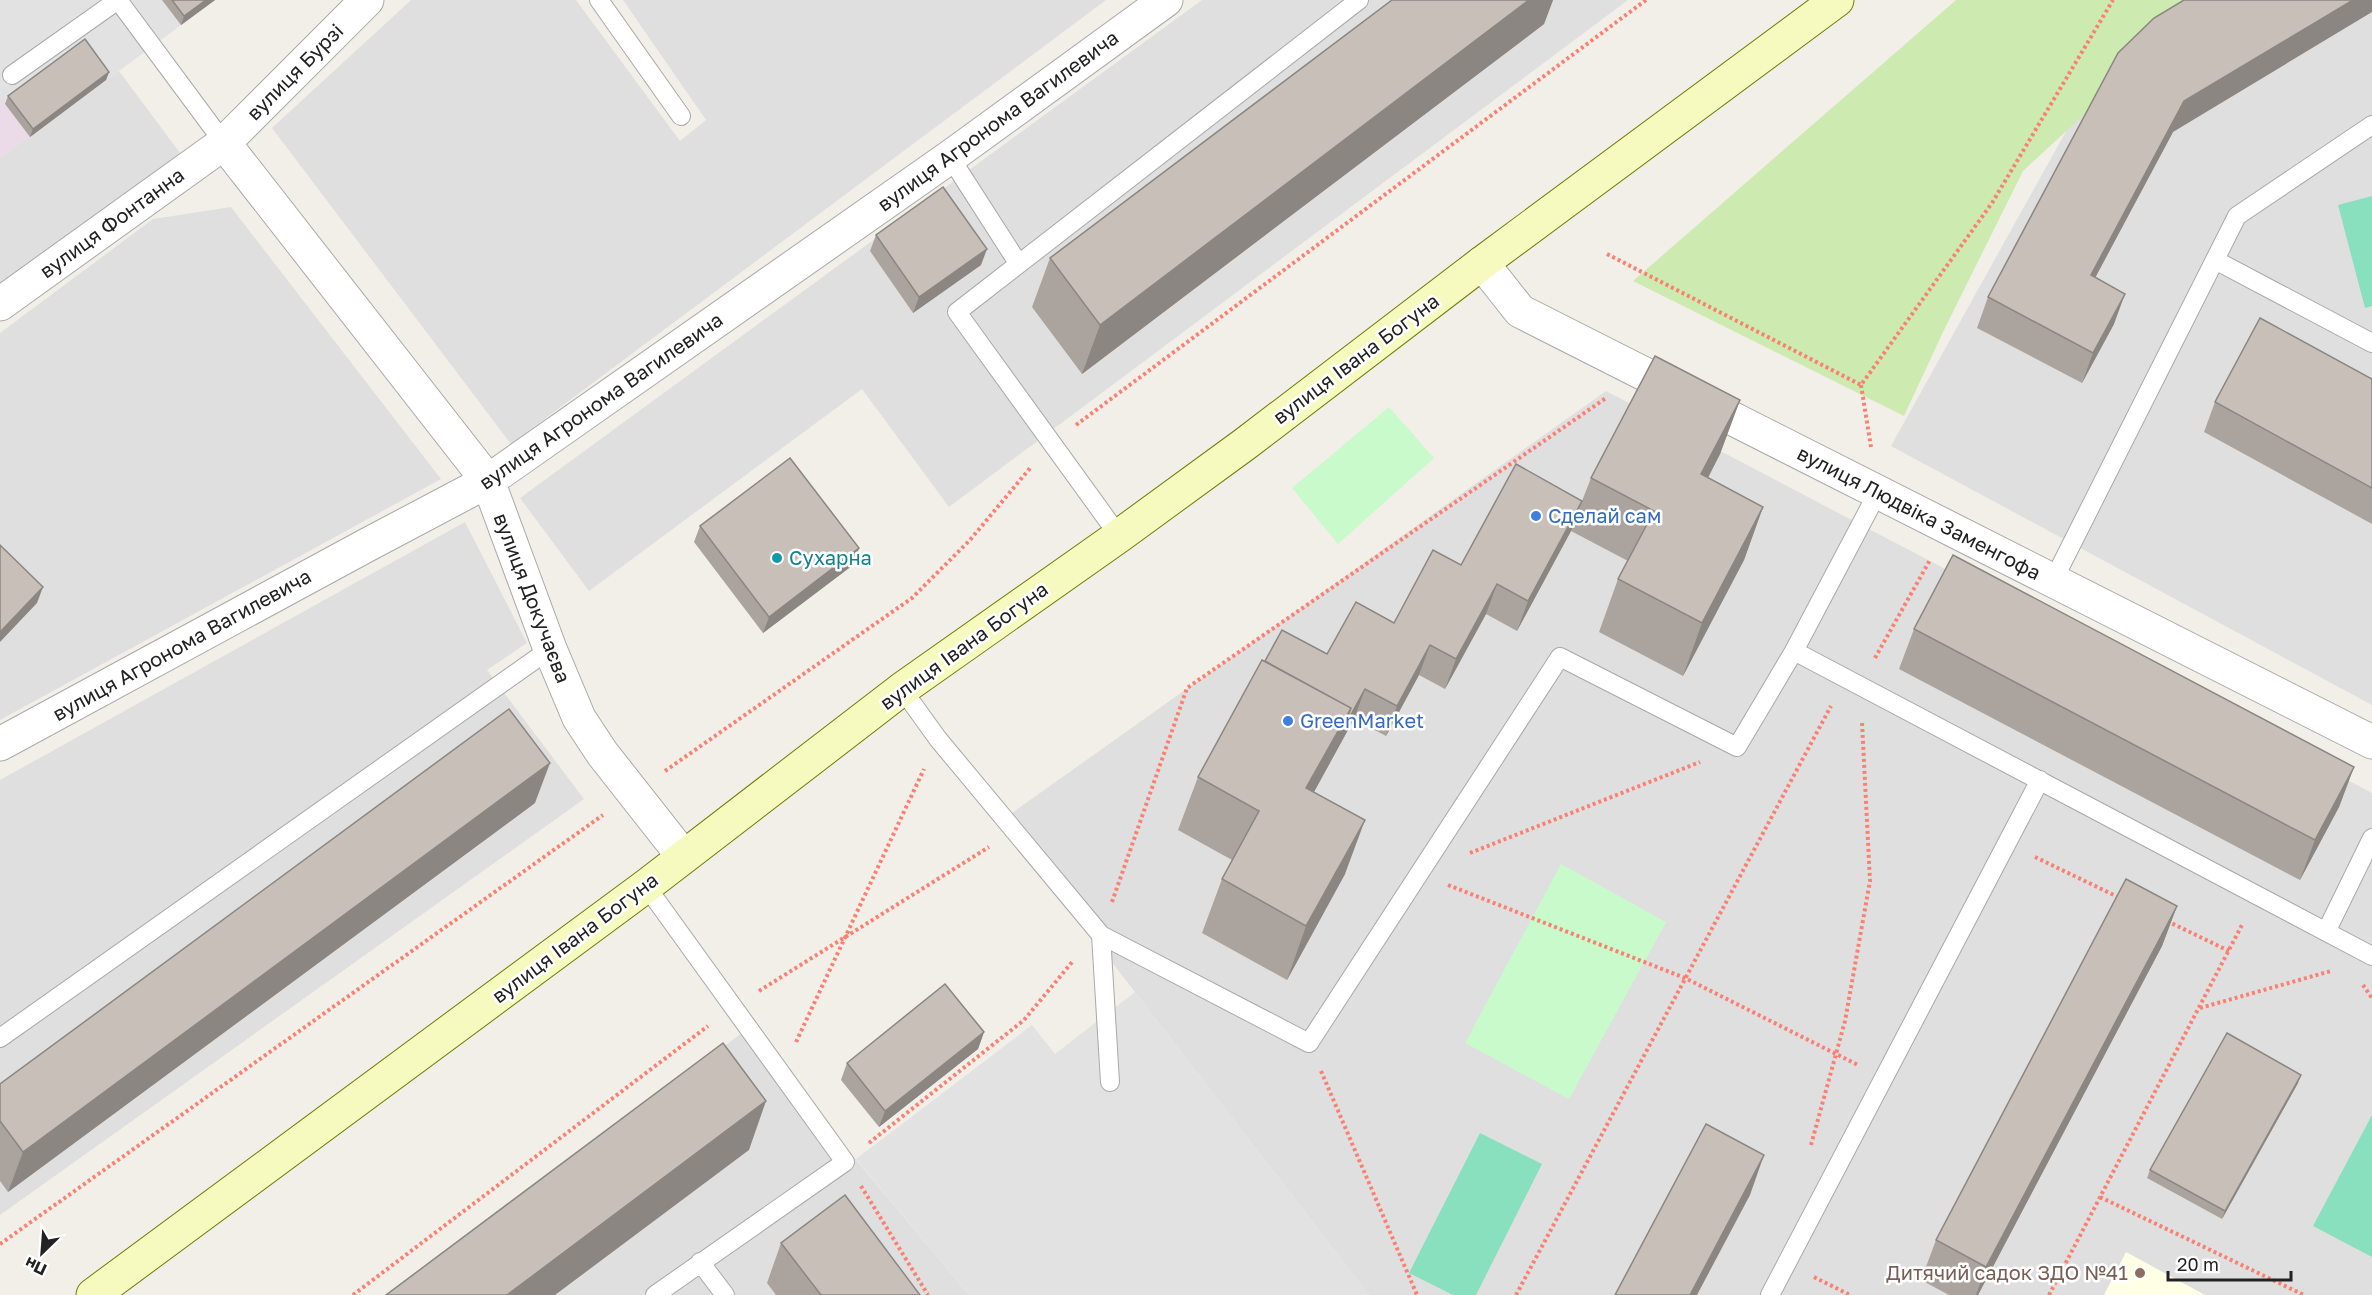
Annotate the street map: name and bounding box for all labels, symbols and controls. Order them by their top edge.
street label: вулиця Бурзі [241,18,348,125]
street label: вулиця Агронома Вагилевича [872,25,1122,216]
street label: вулиця Фонтанна [35,162,188,283]
street label: вулиця Івана Богуна [1268,288,1443,428]
street label: вулиця Агронома Вагилевича [474,307,727,494]
street label: вулиця Людвіка Заменгофа [1794,440,2045,584]
place label: Сделай сам [1548,503,1661,527]
street label: вулиця Докучаєва [489,509,576,686]
marker: Сделай сам [1529,509,1543,523]
place label: Сухарна [789,545,872,569]
marker: Сухарна [770,551,784,565]
street label: вулиця Агронома Вагилевича [48,563,315,725]
street label: вулиця Івана Богуна [875,576,1052,714]
place label: GreenMarket [1300,708,1424,732]
marker: GreenMarket [1281,714,1295,728]
street label: вулиця Івана Богуна [487,867,662,1007]
north arrow [12,1223,72,1283]
scale bar [2168,1244,2291,1282]
text: Пн [22,1253,50,1280]
text: 20 m [2177,1253,2219,1275]
place label: Дитячий садок ЗДО №41 [1886,1260,2128,1284]
marker: Дитячий садок ЗДО №41 [2133,1266,2147,1280]

